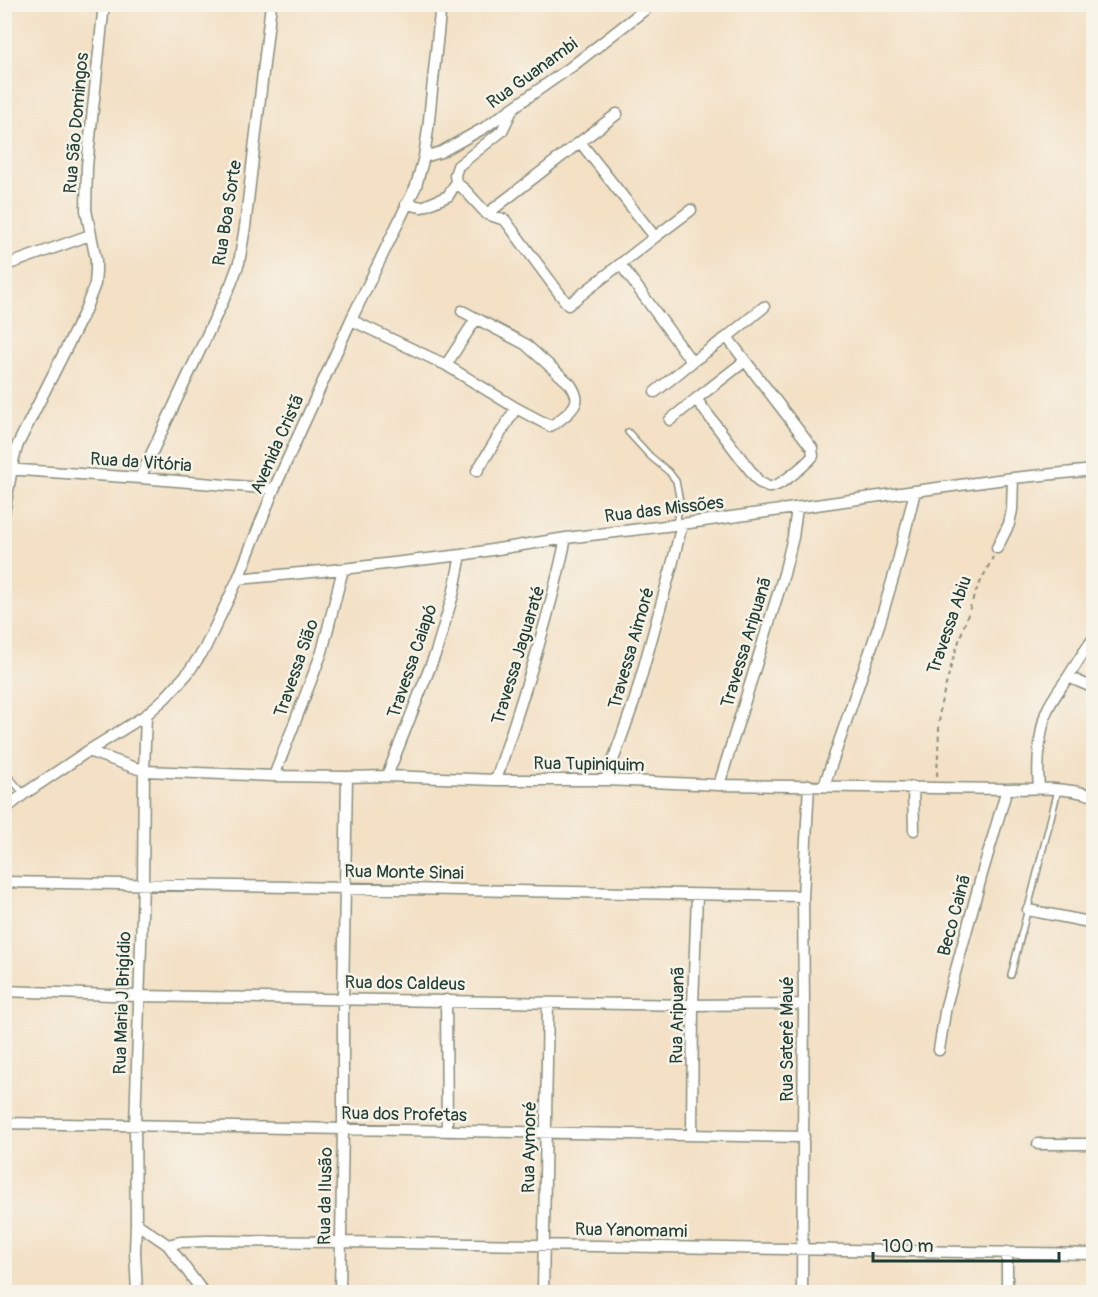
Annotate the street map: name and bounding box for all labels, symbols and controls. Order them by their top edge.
street label: Rua Guanambi [482,33,582,114]
street label: Rua São Domingos [59,52,94,195]
street label: Rua Boa Sorte [208,159,247,268]
street label: Avenida Cristã [245,391,310,498]
street label: Rua da Vitória [89,447,193,478]
street label: Rua das Missões [603,491,725,528]
street label: Travessa Abiu [922,573,977,677]
street label: Travessa Aripuanã [716,574,777,710]
street label: Travessa Jaguaraté [486,583,551,727]
street label: Travessa Aimoré [603,585,660,712]
street label: Travessa Caiapó [382,601,443,721]
street label: Travessa Sião [269,616,324,720]
street label: Rua Tupiniquim [533,752,645,777]
street label: Rua Monte Sinai [344,860,464,885]
street label: Beco Cainã [933,872,976,959]
street label: Rua Maria J Brigídio [109,931,137,1075]
street label: Rua Aripuanã [665,966,690,1064]
street label: Rua dos Caldeus [345,971,465,996]
street label: Rua Saterê Maué [776,976,799,1102]
street label: Rua Aymoré [517,1101,542,1193]
street label: Rua dos Profetas [341,1102,467,1127]
street label: Rua da Ilusão [313,1146,338,1245]
street label: Rua Yanomami [575,1218,687,1243]
scale bar [873,1225,1059,1263]
text: 100 m [882,1235,934,1258]

